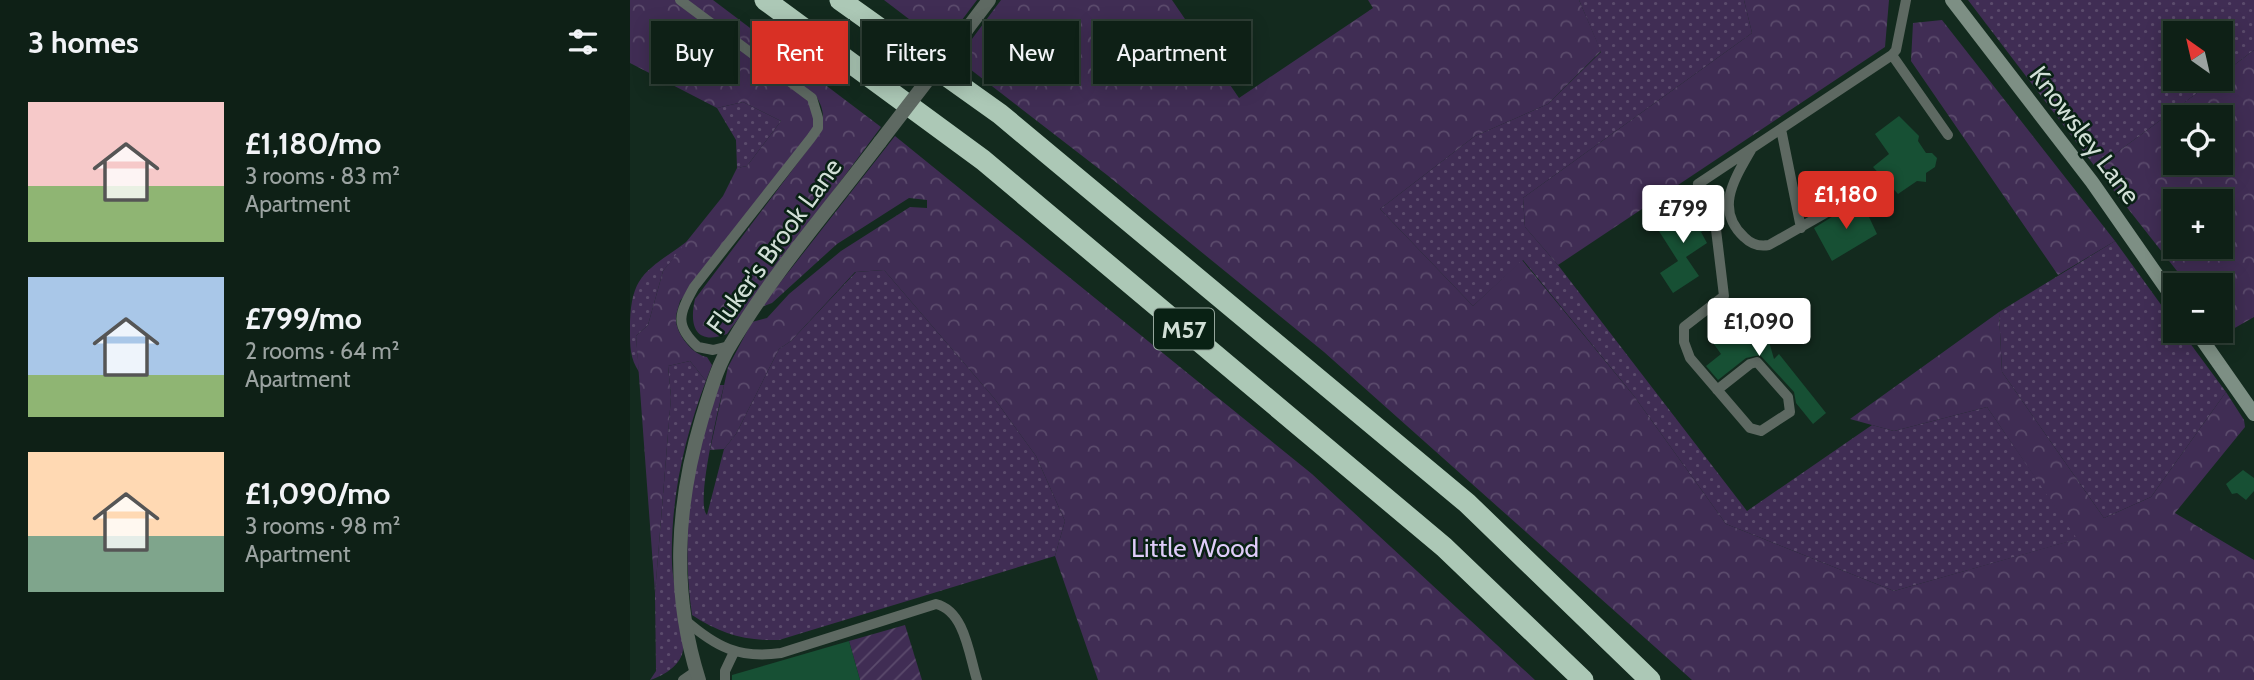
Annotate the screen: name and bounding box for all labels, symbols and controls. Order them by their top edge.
chip: Buy [651,21,738,84]
chip: Rent [752,21,848,84]
chip: Filters [862,21,970,84]
chip: New [984,21,1079,84]
chip: Apartment [1093,21,1251,84]
north arrow [2163,21,2233,91]
map controls [2163,21,2233,343]
icon: filters [564,23,602,61]
text: 3 homes [28,24,139,61]
street label: Knowsley Lane [2023,60,2147,210]
button: locate [2163,105,2233,175]
text: £1,180/mo [245,125,381,162]
icon: home [84,130,168,214]
street label: Fluker's Brook Lane [700,152,848,340]
text: 3 rooms · 83 m² [245,162,400,190]
pin: £1,180 [1789,172,1903,231]
text: £1,180 [1814,180,1878,208]
pin: £799 [1642,186,1724,245]
button: + [2163,189,2233,259]
text: Apartment [245,190,350,218]
text: £799 [1658,194,1708,222]
button: − [2163,273,2233,343]
pin: £1,090 [1702,298,1816,358]
text: £799/mo [245,300,362,337]
icon: home [84,305,168,389]
text: £1,090 [1724,307,1794,335]
road number: M57 [1154,308,1214,350]
text: 2 rooms · 64 m² [245,337,399,365]
text: Apartment [245,365,350,393]
text: £1,090/mo [245,475,390,512]
icon: home [84,480,168,564]
text: 3 rooms · 98 m² [245,512,400,540]
park label: Little Wood [1131,532,1259,564]
text: Apartment [245,540,350,568]

